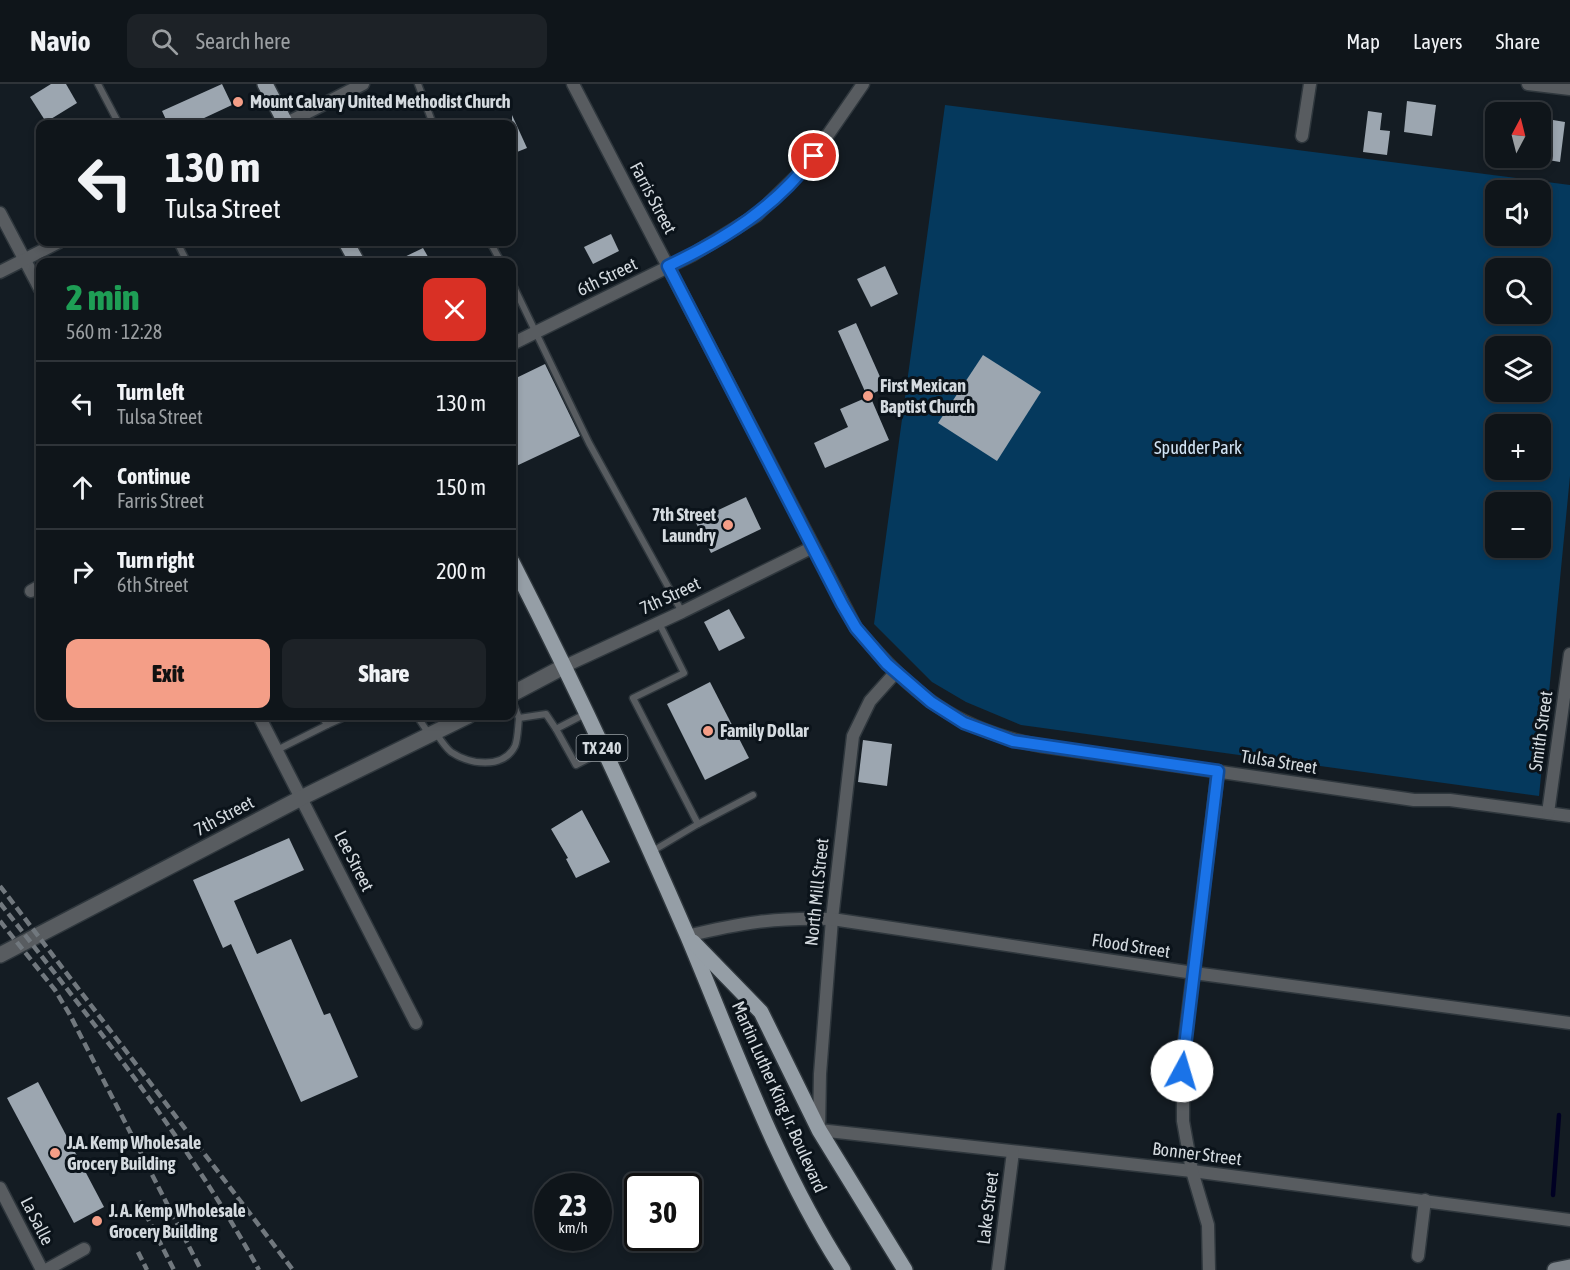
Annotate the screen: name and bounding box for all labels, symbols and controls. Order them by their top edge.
search box [127,14,547,68]
text: Navio [30,25,91,57]
icon: search [148,25,181,58]
text: Search here [196,28,291,54]
text: Map [1346,29,1380,53]
text: Layers [1413,29,1463,53]
text: Share [1496,29,1540,53]
place label: Mount Calvary United Methodist Church [250,91,511,112]
marker: Mount Calvary United Methodist Church [231,95,245,109]
north arrow [1485,102,1551,168]
map controls [1485,102,1551,558]
pin [788,130,839,181]
icon: arrive [797,139,830,172]
text: 130 m [165,143,260,191]
icon: left [66,144,144,222]
street label: Farris Street [626,158,681,237]
button: sound [1485,180,1551,246]
text: Tulsa Street [165,193,281,224]
street label: 6th Street [573,253,640,300]
button: search [1485,258,1551,324]
text: 2 min [66,276,140,318]
button: close [423,278,486,341]
text: 560 m · 12:28 [66,320,162,343]
button: layers [1485,336,1551,402]
place label: First Mexican Baptist Church [880,375,975,417]
text: Turn left [117,379,184,405]
icon: left [66,387,99,420]
marker: First Mexican Baptist Church [861,389,875,403]
text: 130 m [436,390,486,416]
text: Tulsa Street [117,405,203,428]
button: + [1485,414,1551,480]
park label: Spudder Park [1154,437,1242,458]
text: Continue [117,463,191,489]
icon: ahead [66,471,99,504]
text: 150 m [436,474,486,500]
text: Farris Street [117,489,204,512]
button: − [1485,492,1551,558]
place label: 7th Street Laundry [652,504,717,546]
marker: 7th Street Laundry [721,518,735,532]
text: Turn right [117,547,194,573]
icon: right [66,555,99,588]
text: 200 m [436,558,486,584]
street label: 7th Street [636,572,703,619]
text: 6th Street [117,573,188,596]
button: Exit [66,639,270,708]
button: Share [282,639,486,708]
street label: Smith Street [1525,690,1557,772]
place label: Family Dollar [720,720,809,741]
marker: Family Dollar [701,724,715,738]
road number: TX 240 [576,735,628,761]
street label: Tulsa Street [1239,745,1319,778]
street label: 7th Street [190,791,257,840]
street label: Lee Street [330,827,379,895]
street label: North Mill Street [800,837,833,947]
street label: Flood Street [1090,929,1172,962]
street label: Martin Luther King Jr. Boulevard [728,998,831,1196]
position arrow [1150,1039,1214,1103]
place label: J.A. Kemp Wholesale Grocery Building [66,1132,201,1174]
street label: Bonner Street [1151,1138,1243,1169]
marker: J.A. Kemp Wholesale Grocery Building [48,1146,62,1160]
street label: Lake Street [973,1170,1002,1245]
speed limit sign: 30 [624,1173,702,1251]
text: 23 [559,1188,587,1222]
street label: La Salle [16,1193,58,1248]
place label: J. A. Kemp Wholesale Grocery Building [108,1200,246,1242]
marker: J. A. Kemp Wholesale Grocery Building [90,1214,104,1228]
text: km/h [558,1219,588,1236]

